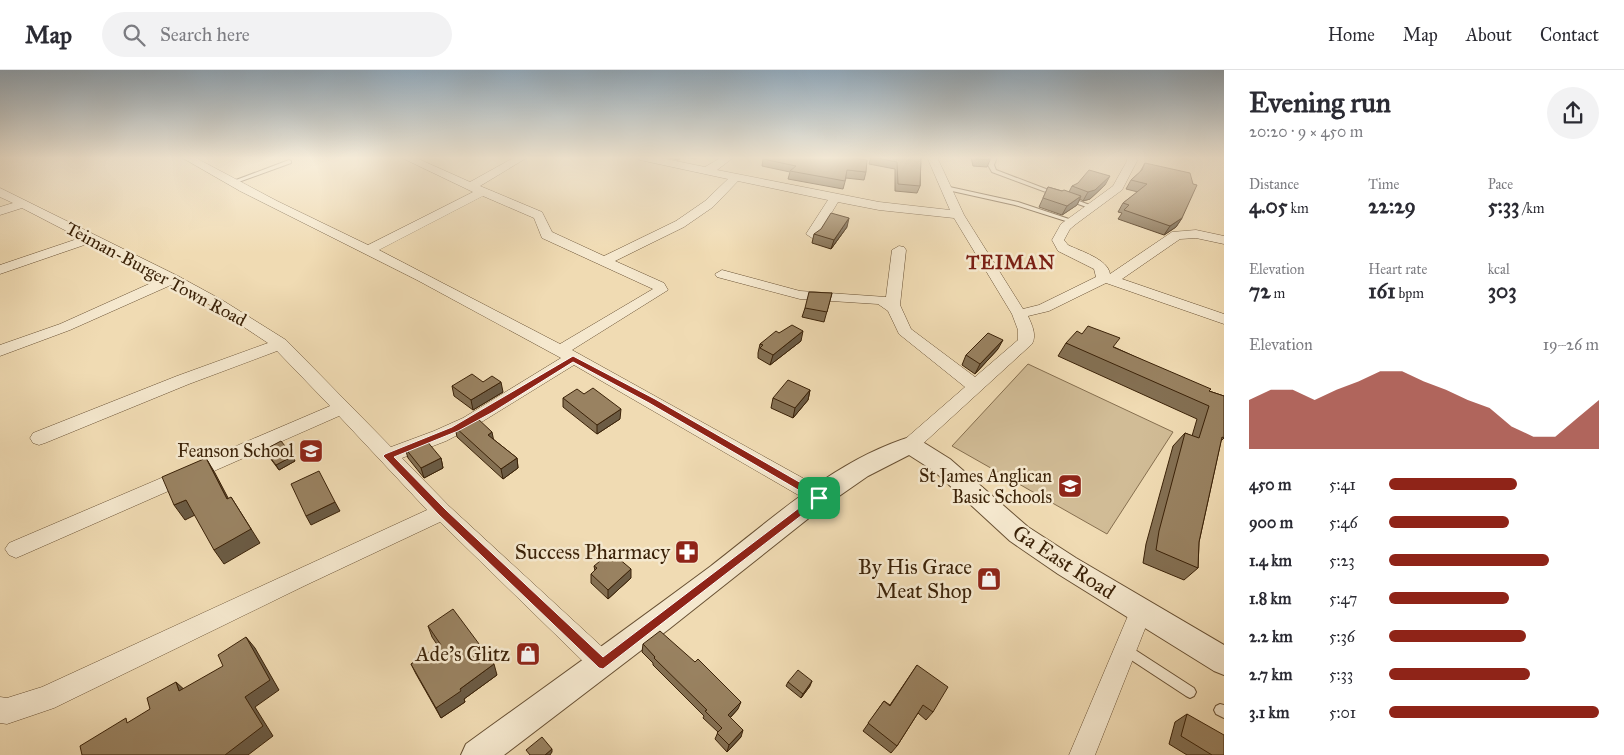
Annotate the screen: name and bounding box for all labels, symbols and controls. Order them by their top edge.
search box [102,12,452,57]
text: Map [25,20,72,50]
icon: search [120,21,148,49]
text: Search here [160,23,250,46]
text: Home [1328,24,1375,46]
text: Map [1403,24,1438,46]
text: About [1466,24,1512,46]
text: Contact [1540,24,1599,46]
text: Evening run [1249,85,1391,120]
button: share [1547,87,1599,139]
text: 20:20 · 9 × 450 m [1249,122,1363,141]
text: Distance [1249,176,1299,193]
text: Time [1368,176,1399,193]
text: Pace [1488,176,1513,193]
text: 4.05 [1249,193,1288,219]
text: 22:29 [1368,193,1416,219]
text: 5:33 [1488,193,1520,219]
text: km [1288,200,1309,217]
text: /km [1520,200,1545,217]
street label: Teiman-Burger Town Road [61,217,250,332]
district label: TEIMAN [965,251,1056,274]
text: Elevation [1249,261,1305,278]
text: Heart rate [1368,261,1427,278]
text: kcal [1488,261,1510,278]
text: 72 [1249,278,1271,304]
text: 161 [1368,278,1396,304]
text: 303 [1488,278,1517,304]
text: m [1271,285,1285,302]
text: bpm [1396,285,1424,302]
text: Elevation [1249,335,1313,354]
text: 19–26 m [1543,335,1599,354]
school or university icon: Feanson School [298,438,324,464]
place label: Feanson School [177,440,294,462]
place label: St James Anglican Basic Schools [919,465,1052,508]
school or university icon: St James Anglican Basic Schools [1057,473,1083,499]
text: 450 m [1249,475,1292,494]
text: 5:41 [1329,475,1356,494]
pin [798,477,840,519]
icon: arrive [805,484,833,512]
text: 900 m [1249,513,1293,532]
text: 5:46 [1329,513,1358,532]
street label: Ga East Road [1008,519,1121,605]
place label: Success Pharmacy [515,539,671,565]
pharmacy icon: Success Pharmacy [674,539,700,565]
text: 1.4 km [1249,551,1292,570]
text: 5:23 [1329,551,1355,570]
place label: By His Grace Meat Shop [858,554,972,604]
shop icon: By His Grace Meat Shop [976,566,1002,592]
text: 1.8 km [1249,589,1291,608]
text: 5:47 [1329,589,1357,608]
text: 2.2 km [1249,627,1293,646]
text: 5:36 [1329,627,1355,646]
place label: Ade's Glitz [415,641,510,667]
shop icon: Ade's Glitz [515,641,541,667]
text: 2.7 km [1249,665,1292,684]
text: 5:33 [1329,665,1353,684]
text: 3.1 km [1249,703,1289,722]
text: 5:01 [1329,703,1356,722]

